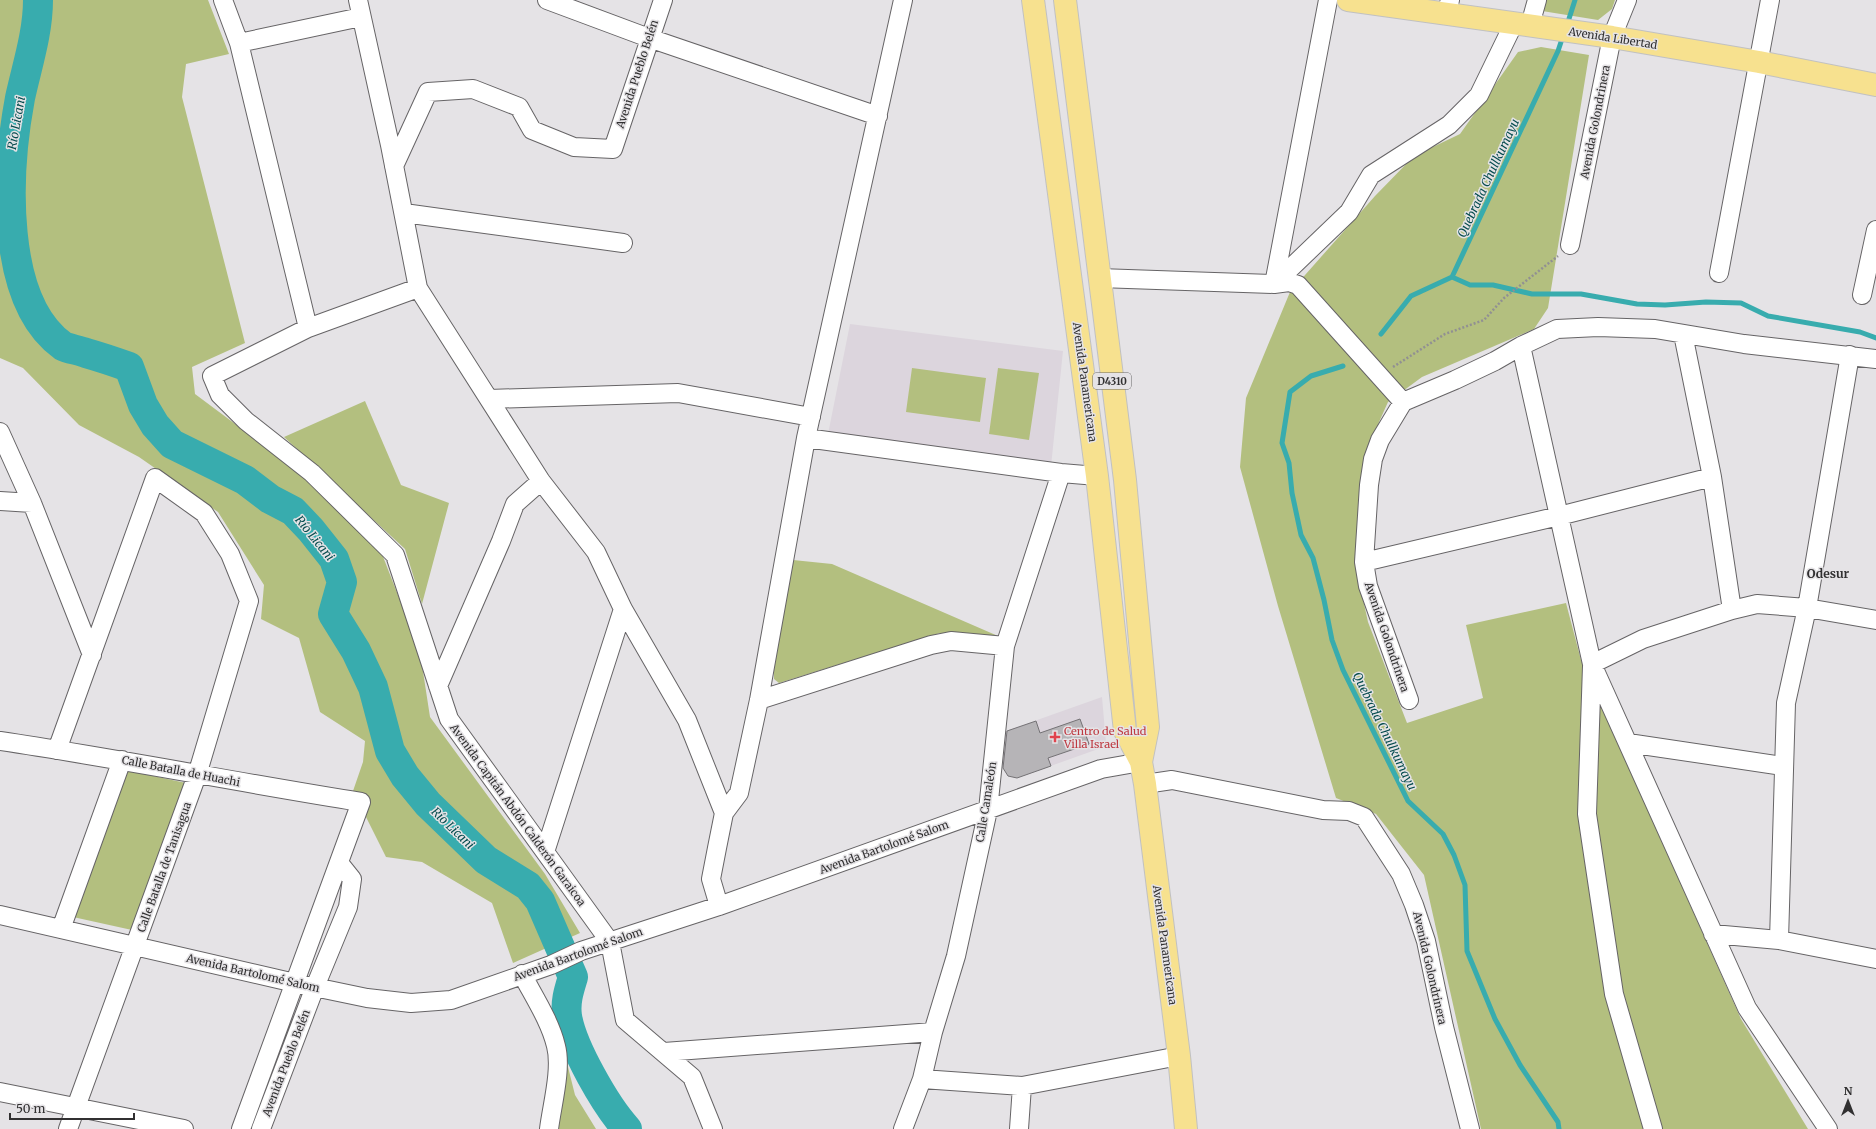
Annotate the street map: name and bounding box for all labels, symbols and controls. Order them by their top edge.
street label: Avenida Pueblo Belén [613,17,661,131]
street label: Avenida Libertad [1567,24,1659,52]
street label: Avenida Golondrinera [1577,64,1613,181]
water label: Río Licani [4,95,28,151]
water label: Quebrada Chullkumayu [1454,116,1522,240]
street label: Avenida Panamericana [1070,320,1100,443]
road number: D4310 [1093,373,1131,389]
water label: Río Licani [292,512,338,564]
district label: Odesur [1807,566,1850,581]
street label: Avenida Golondrinera [1361,579,1412,694]
water label: Quebrada Chullkumayu [1350,670,1420,792]
street label: Avenida Capitán Abdón Calderón Garaicoa [447,720,589,909]
place label: Centro de Salud Villa Israel [1063,724,1147,751]
marker: Centro de Salud Villa Israel [1049,731,1061,743]
street label: Calle Batalla de Huachi [121,753,242,789]
street label: Calle Camaleón [973,760,999,843]
street label: Calle Batalla de Tanisagua [134,800,194,934]
water label: Río Licani [428,804,478,852]
street label: Avenida Bartolomé Salom [817,817,951,877]
street label: Avenida Panamericana [1150,883,1180,1006]
street label: Avenida Golondrinera [1410,909,1450,1026]
street label: Avenida Bartolomé Salom [511,924,645,984]
street label: Avenida Bartolomé Salom [184,951,321,995]
street label: Avenida Pueblo Belén [259,1007,313,1119]
north arrow [1828,1081,1868,1121]
text: N [1844,1084,1853,1098]
scale bar [10,1095,134,1121]
text: 50 m [16,1101,45,1116]

